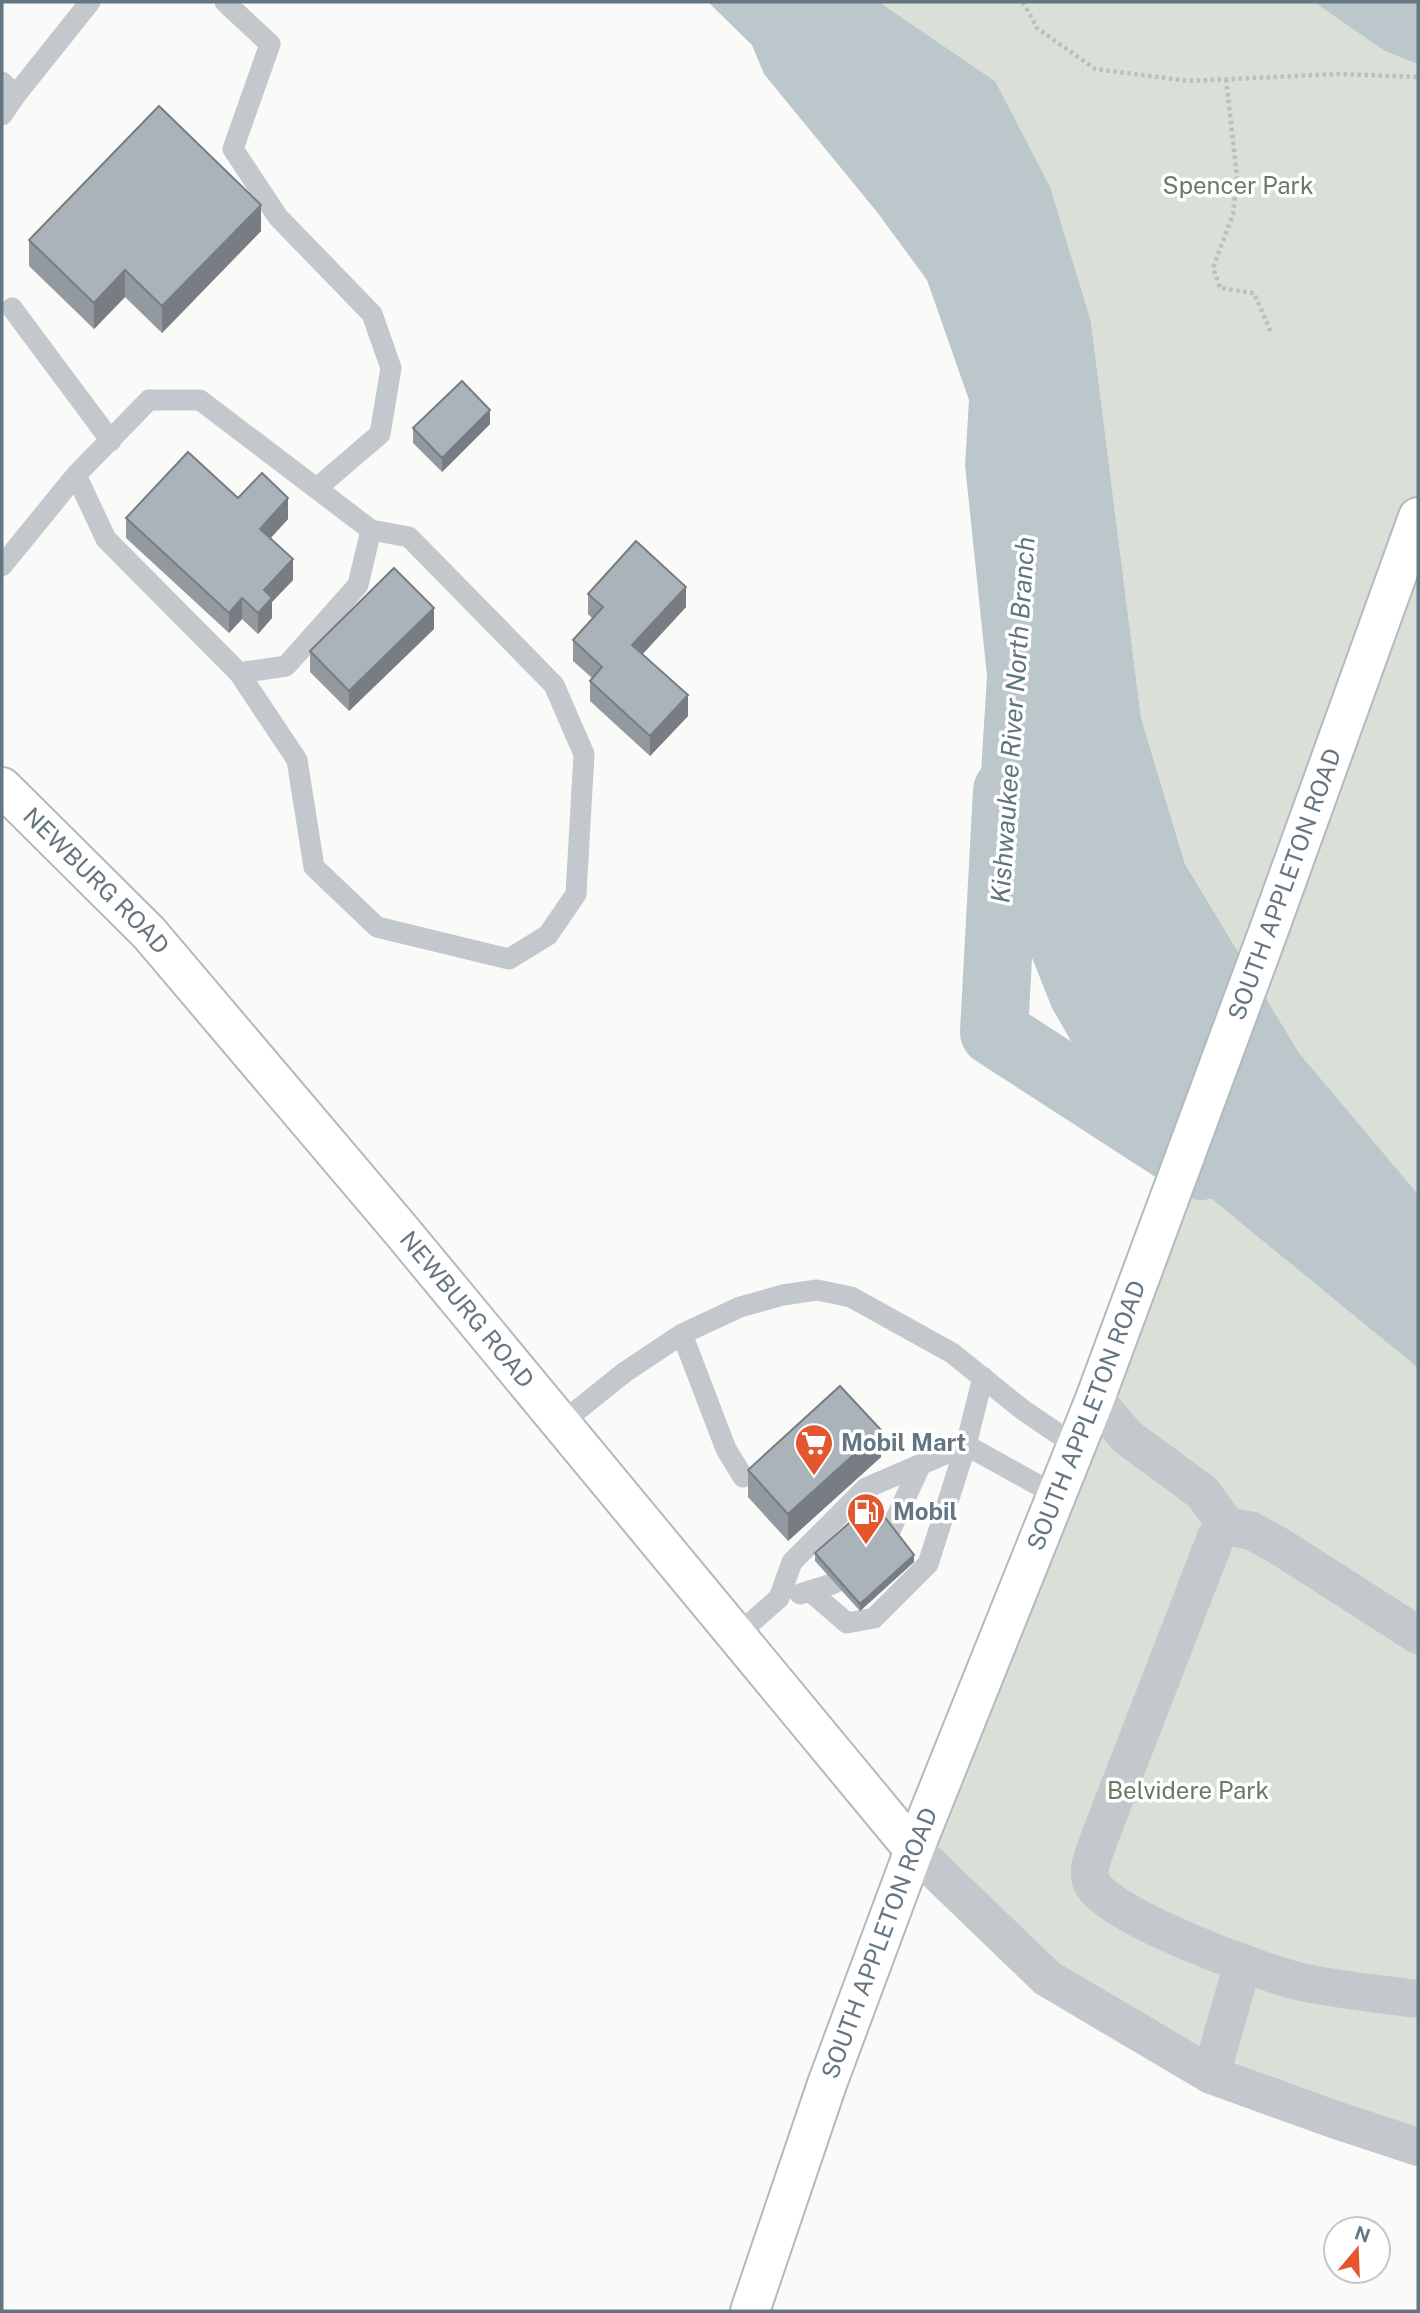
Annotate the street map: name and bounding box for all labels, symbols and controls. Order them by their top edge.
park label: Spencer Park [1163,171,1313,199]
water label: Kishwaukee River North Branch [984,536,1041,904]
street label: SOUTH APPLETON ROAD [1222,744,1346,1024]
street label: NEWBURG ROAD [18,801,175,959]
street label: NEWBURG ROAD [395,1225,540,1393]
street label: SOUTH APPLETON ROAD [1021,1276,1151,1554]
supermarket icon: Mobil Mart [793,1422,835,1477]
place label: Mobil Mart [841,1428,966,1456]
fuel station icon: Mobil [845,1491,887,1546]
place label: Mobil [893,1497,958,1525]
park label: Belvidere Park [1107,1776,1269,1804]
street label: SOUTH APPLETON ROAD [815,1803,943,2082]
north arrow [1322,2215,1392,2285]
text: N [1352,2221,1373,2247]

